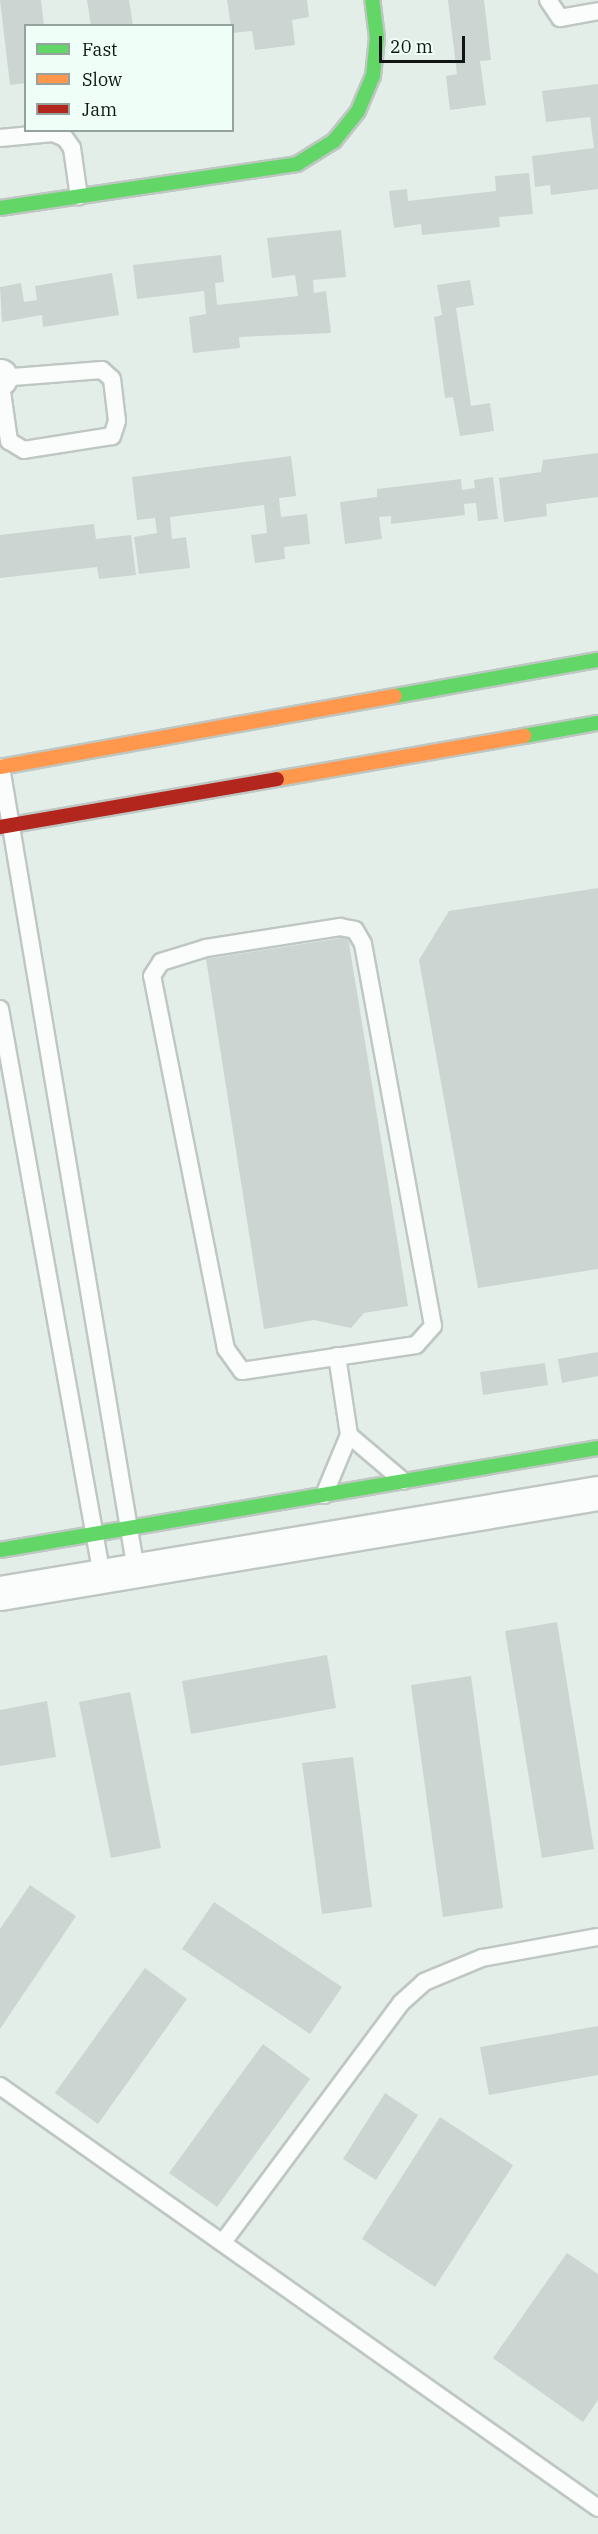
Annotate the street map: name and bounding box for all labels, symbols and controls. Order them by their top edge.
legend [24,24,234,132]
scale bar [382,24,468,62]
text: 20 m [390,35,433,58]
text: Fast [82,38,117,61]
text: Slow [82,68,122,91]
text: Jam [82,98,117,121]

